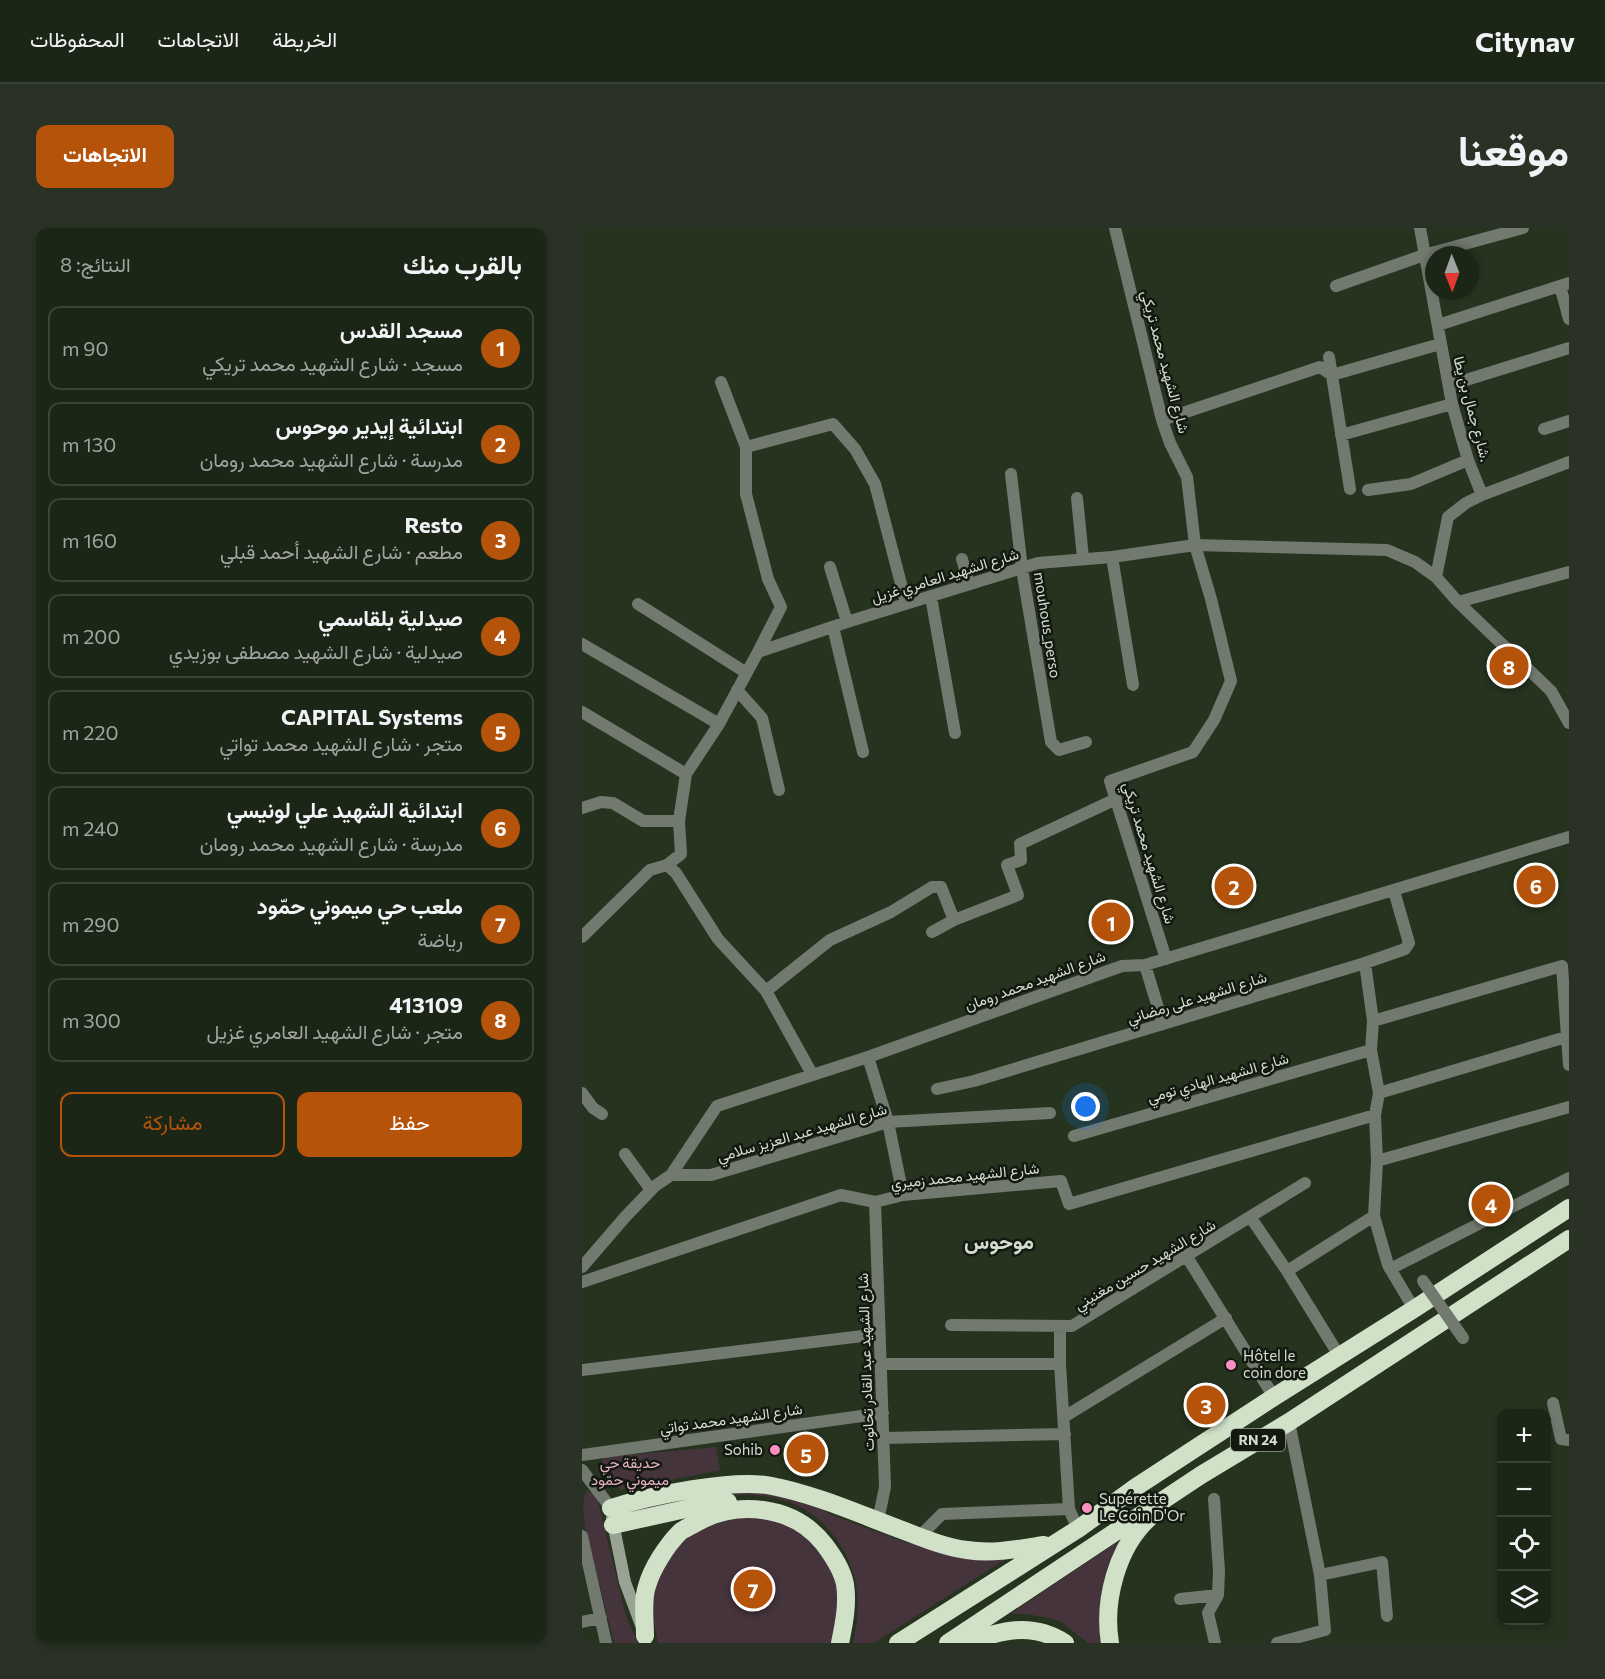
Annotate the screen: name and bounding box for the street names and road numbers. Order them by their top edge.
street label: شارع الشهيد محمد تريكي [1133,288,1194,437]
street label: شارع جمال بن يطا. [1447,354,1496,464]
street label: شارع الشهيد العامري غزيل [869,544,1022,611]
street label: mouhous_perso [1031,570,1065,679]
street label: شارع الشهيد محمد تريكي [1115,780,1180,927]
street label: شارع الشهيد محمد رومان [962,946,1109,1017]
street label: شارع الشهيد على رمضاني [1125,967,1270,1032]
street label: شارع الشهيد الهادي تومي [1145,1048,1292,1111]
street label: شارع الشهيد عبد العزيز سلامي [715,1099,890,1170]
street label: شارع الشهيد محمد زميري [890,1158,1041,1197]
street label: شارع الشهيد حسين مغنيني [1071,1215,1221,1318]
street label: شارع الشهيد عبد القادر تحانوت [853,1272,880,1451]
street label: شارع الشهيد محمد تواتي [658,1399,804,1442]
road number: RN 24 [1231,1429,1285,1451]

